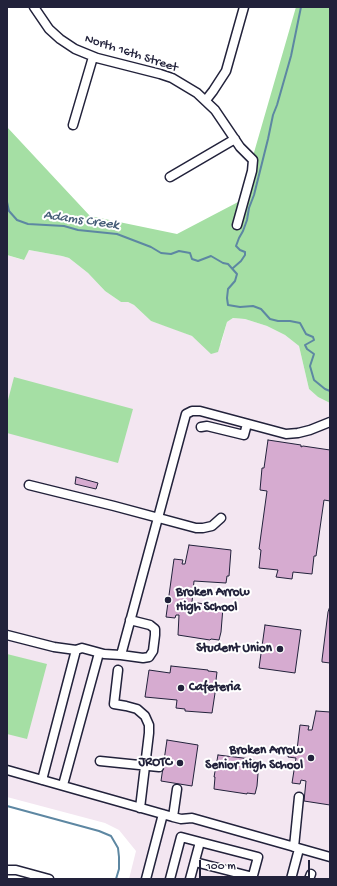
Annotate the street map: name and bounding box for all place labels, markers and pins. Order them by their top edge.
place label: Broken Arrow High School [176,585,249,616]
marker: Broken Arrow High School [163,595,173,605]
place label: Student Union [196,641,272,657]
marker: Student Union [275,644,285,654]
place label: Cafeteria [189,680,241,696]
marker: Cafeteria [176,683,186,693]
place label: Broken Arrow Senior High School [205,743,303,774]
marker: Broken Arrow Senior High School [306,753,316,763]
place label: JROTC [138,755,172,771]
marker: JROTC [175,758,185,768]

